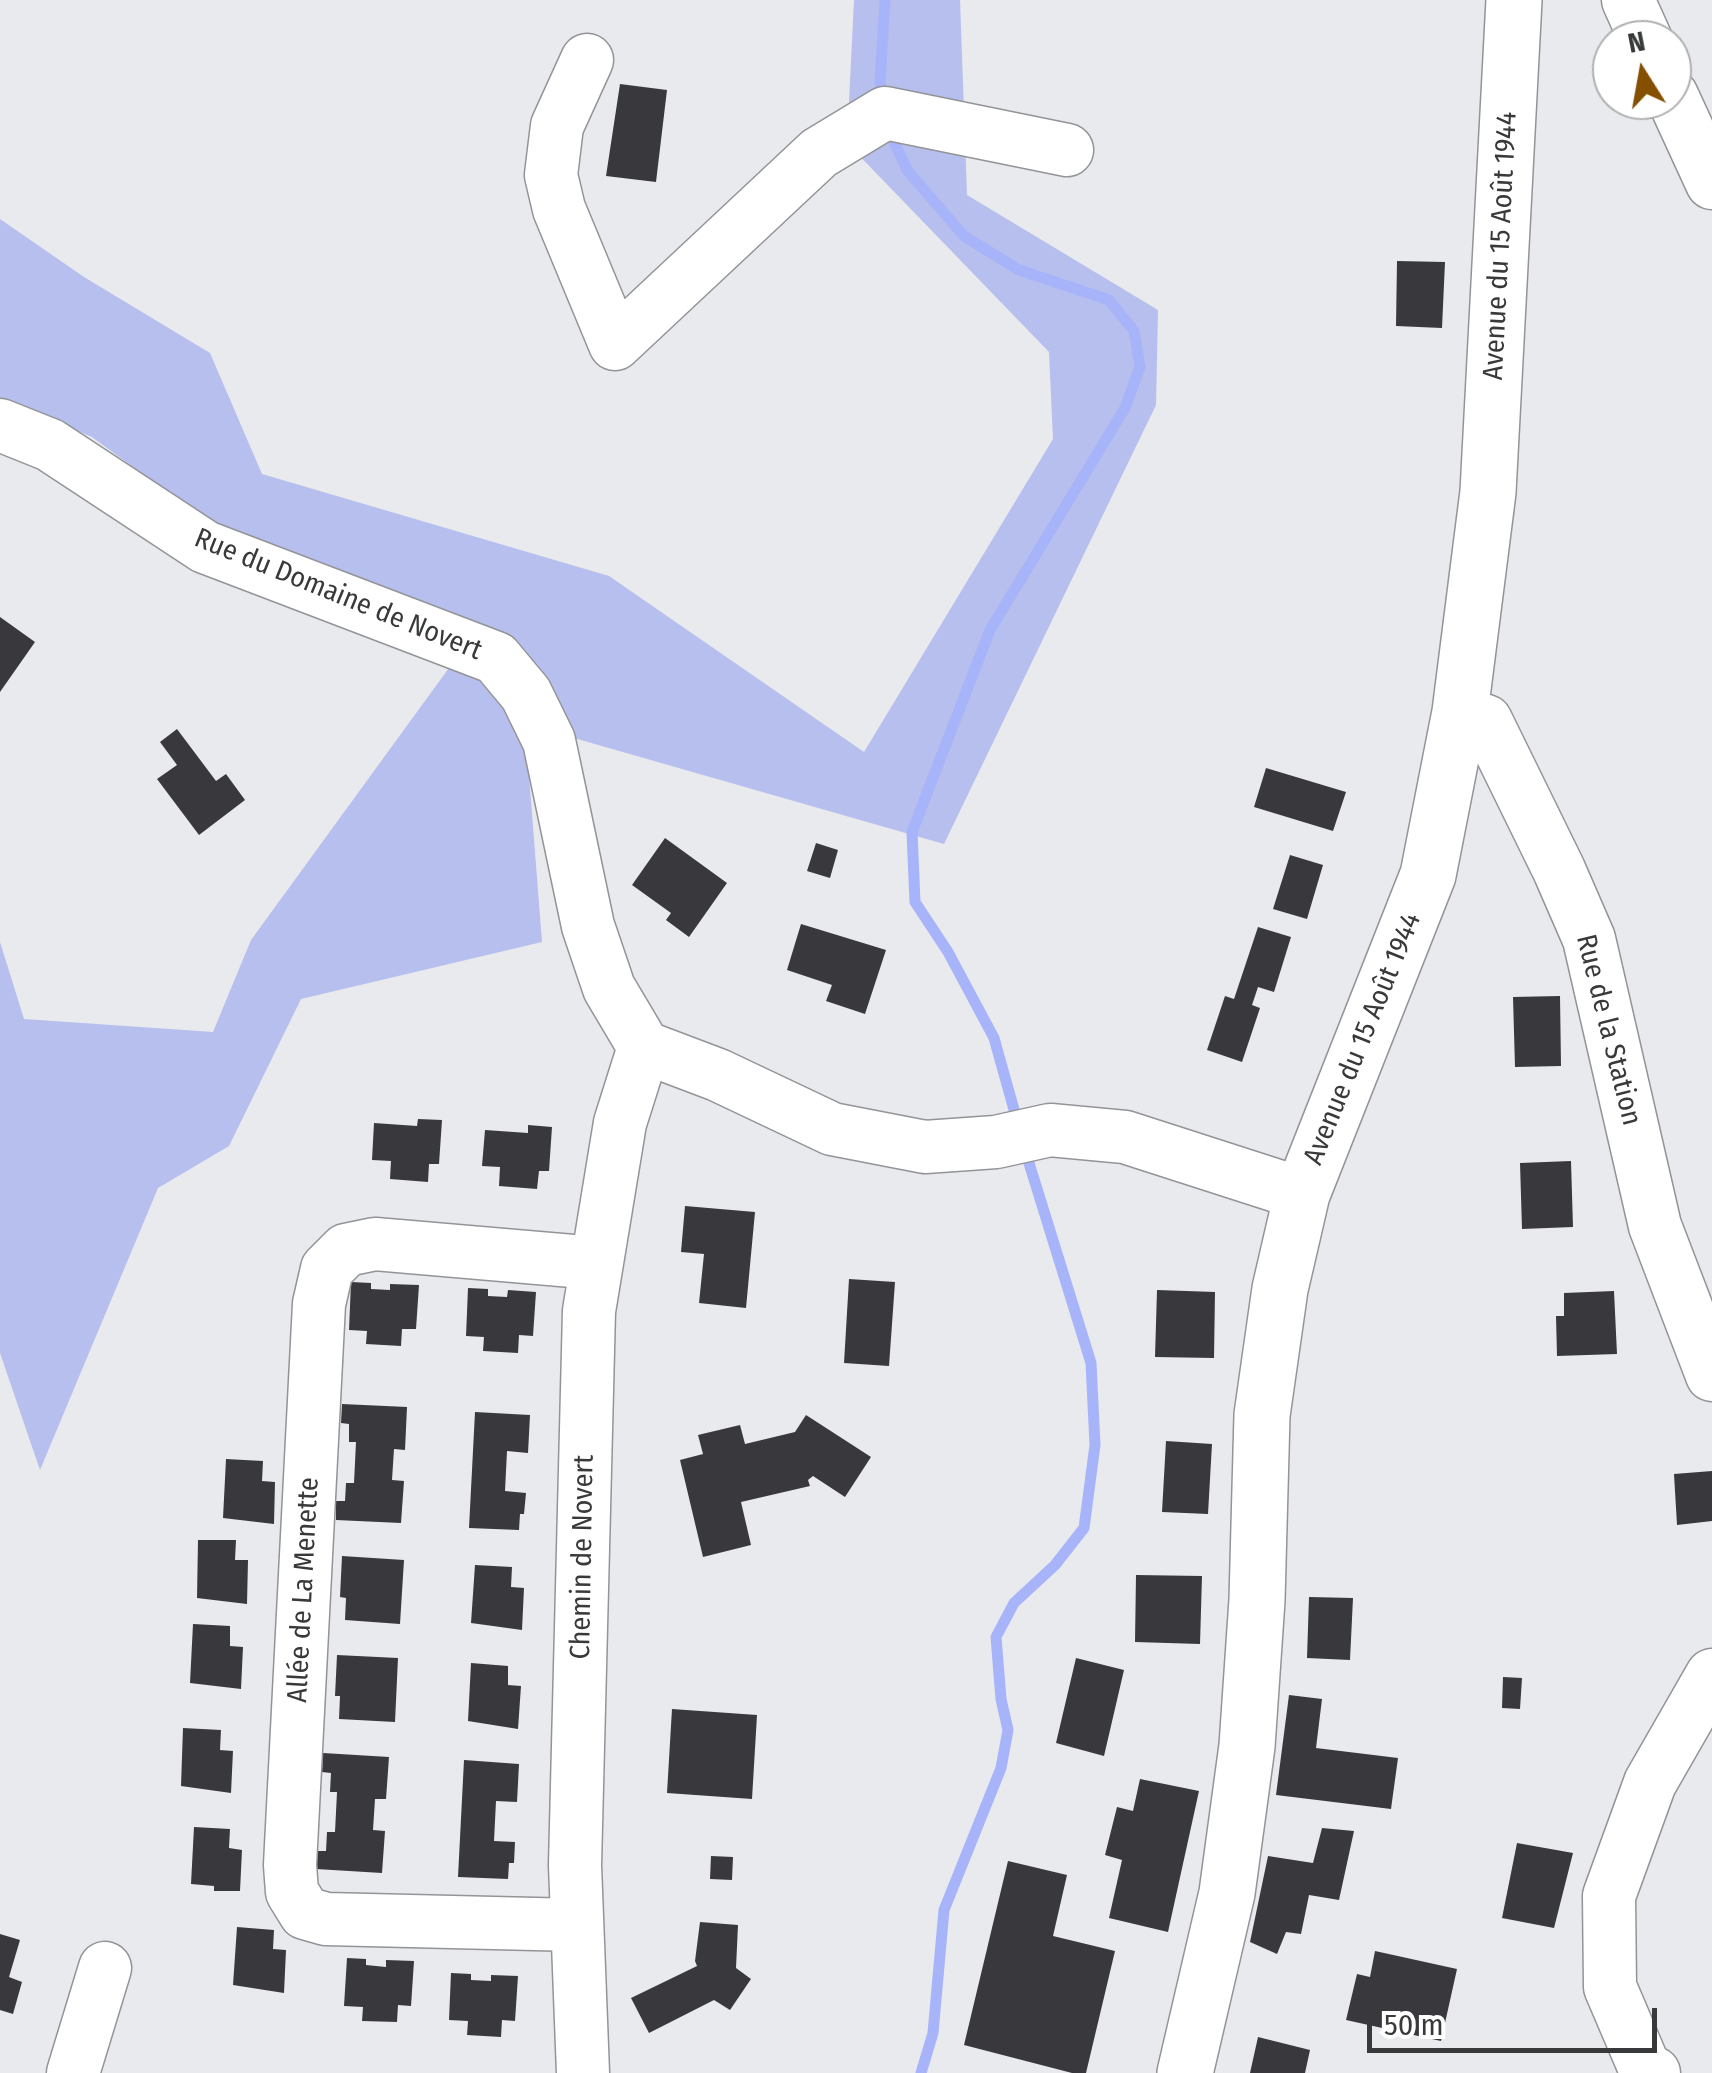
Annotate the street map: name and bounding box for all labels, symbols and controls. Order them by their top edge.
north arrow [1592,20,1692,120]
text: N [1625,24,1648,60]
street label: Avenue du 15 Août 1944 [1477,111,1525,381]
street label: Rue du Domaine de Novert [189,522,487,668]
street label: Avenue du 15 Août 1944 [1297,908,1429,1170]
street label: Rue de la Station [1568,931,1648,1129]
street label: Chemin de Novert [564,1454,602,1660]
street label: Allée de La Menette [281,1476,327,1704]
scale bar [1372,1988,1662,2050]
text: 50 m [1384,2007,1444,2043]

